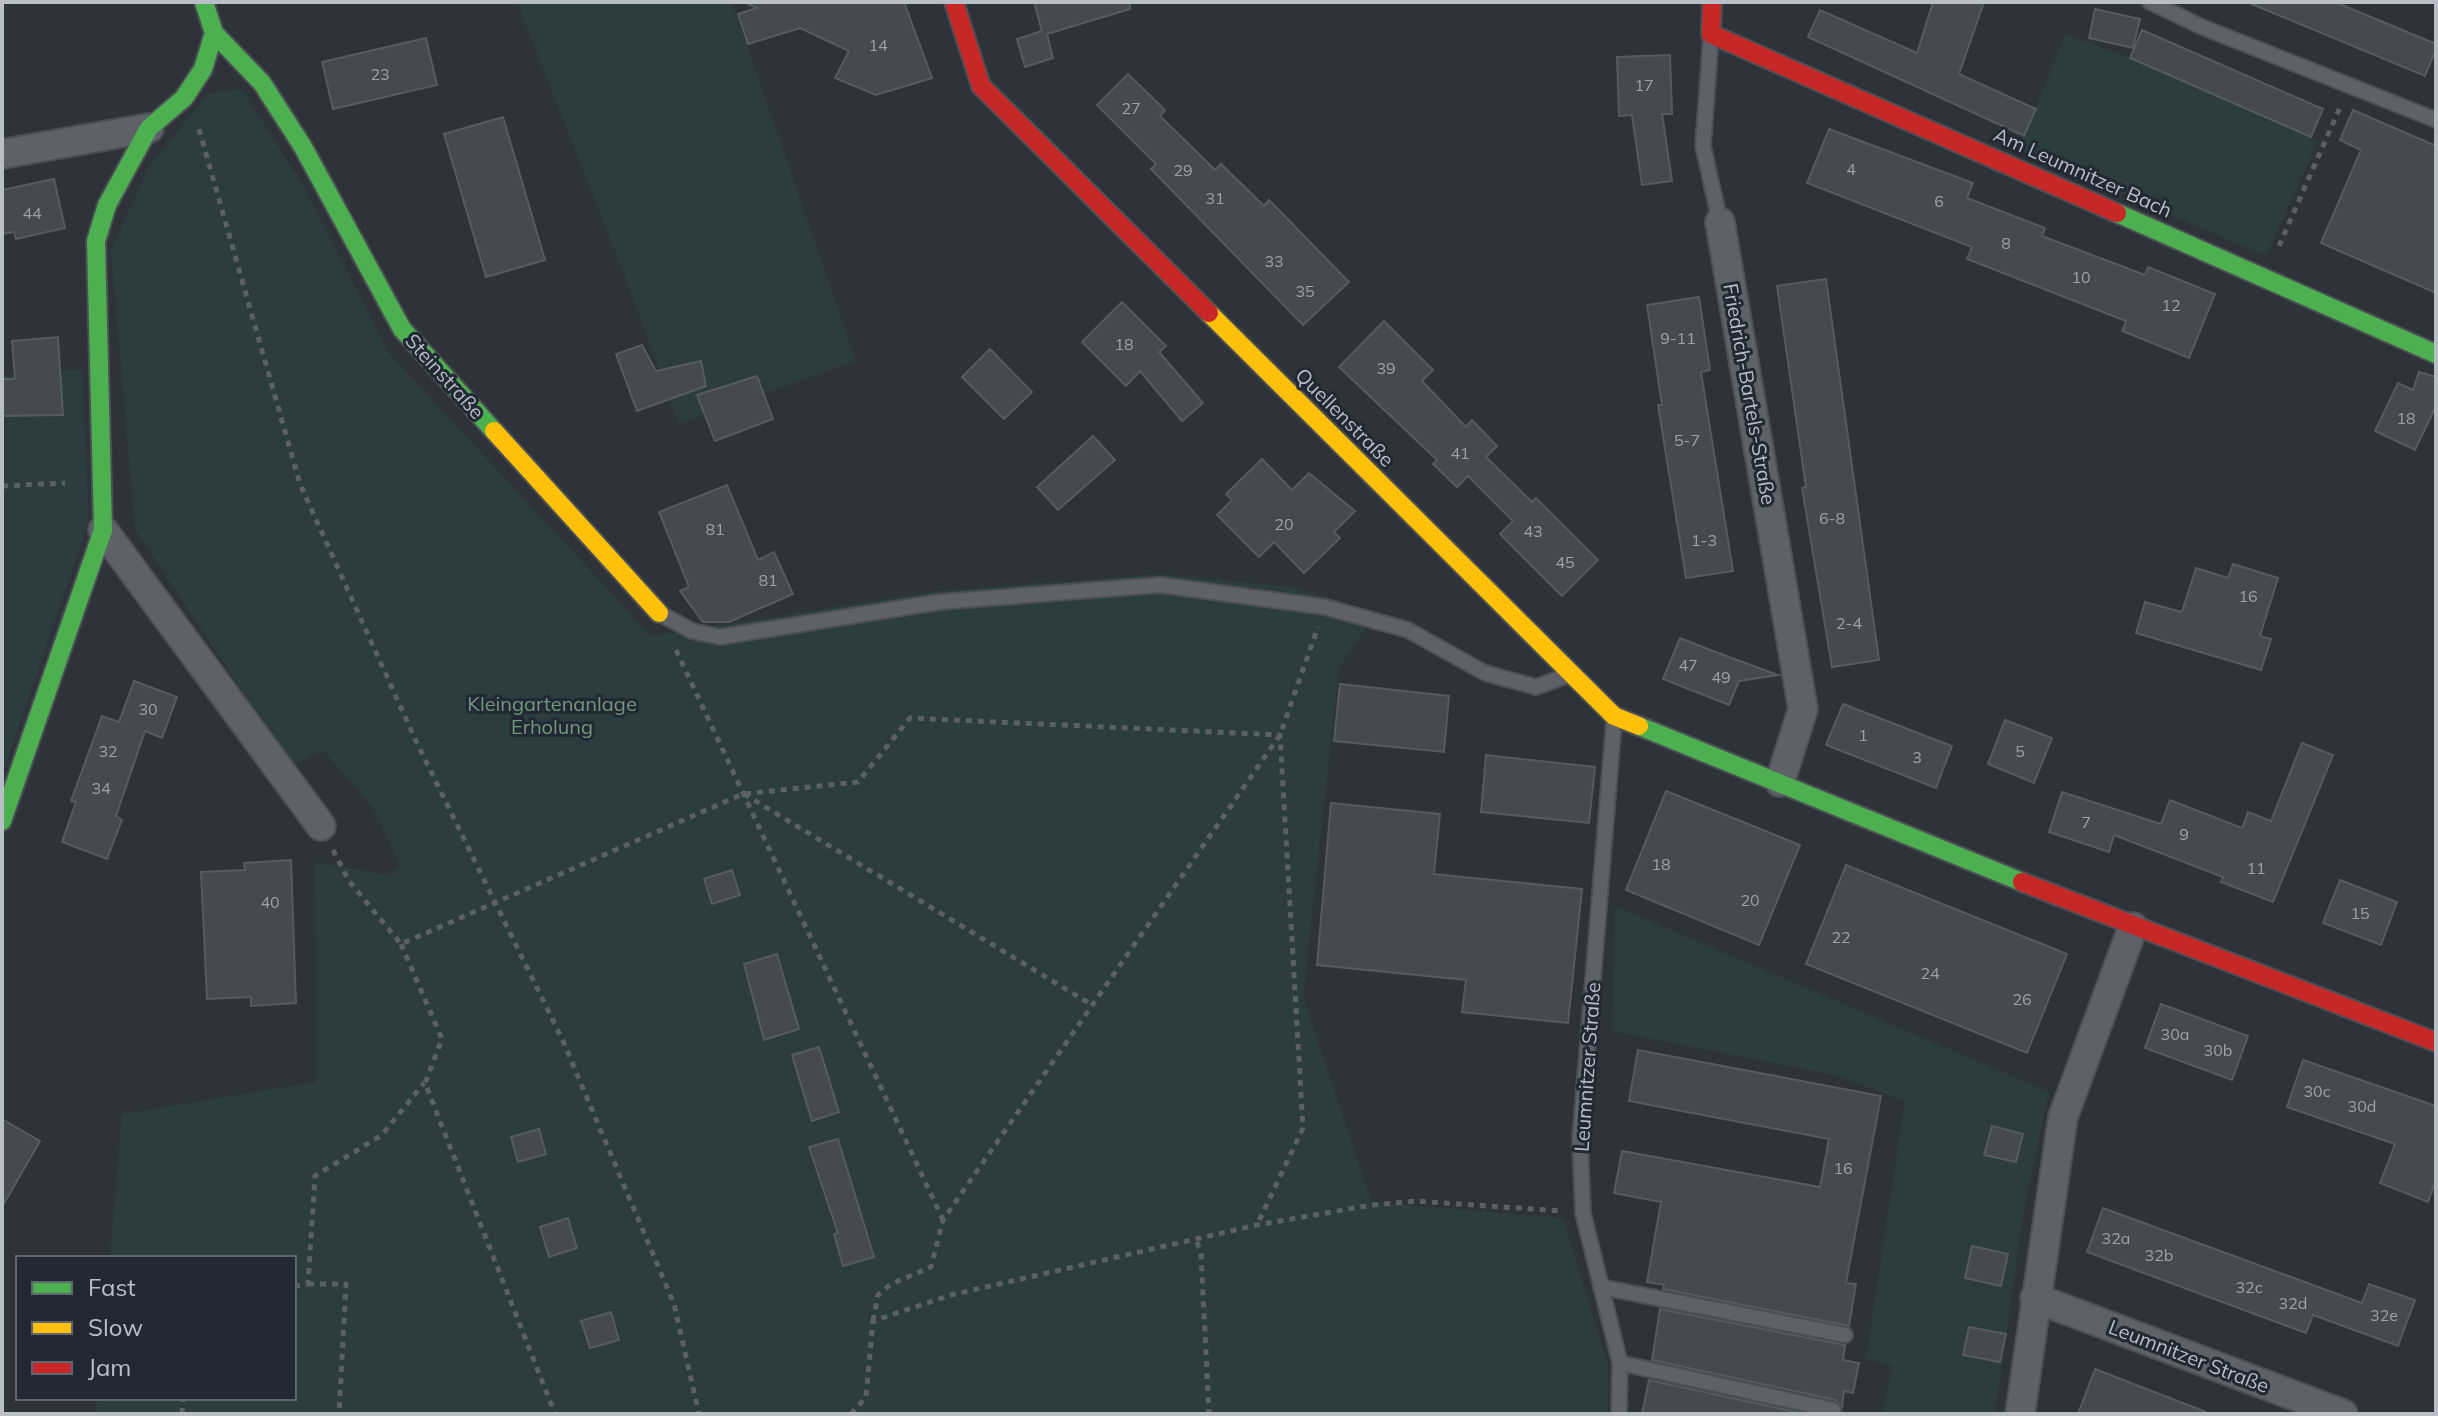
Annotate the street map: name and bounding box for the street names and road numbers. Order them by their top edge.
street label: Am Leumnitzer Bach [1990,121,2176,223]
street label: Friedrich-Bartels-Straße [1718,281,1782,507]
street label: Steinstraße [400,328,490,424]
street label: Quellenstraße [1290,362,1400,472]
street label: Leumnitzer Straße [1569,981,1605,1153]
street label: Leumnitzer Straße [2105,1314,2273,1398]

